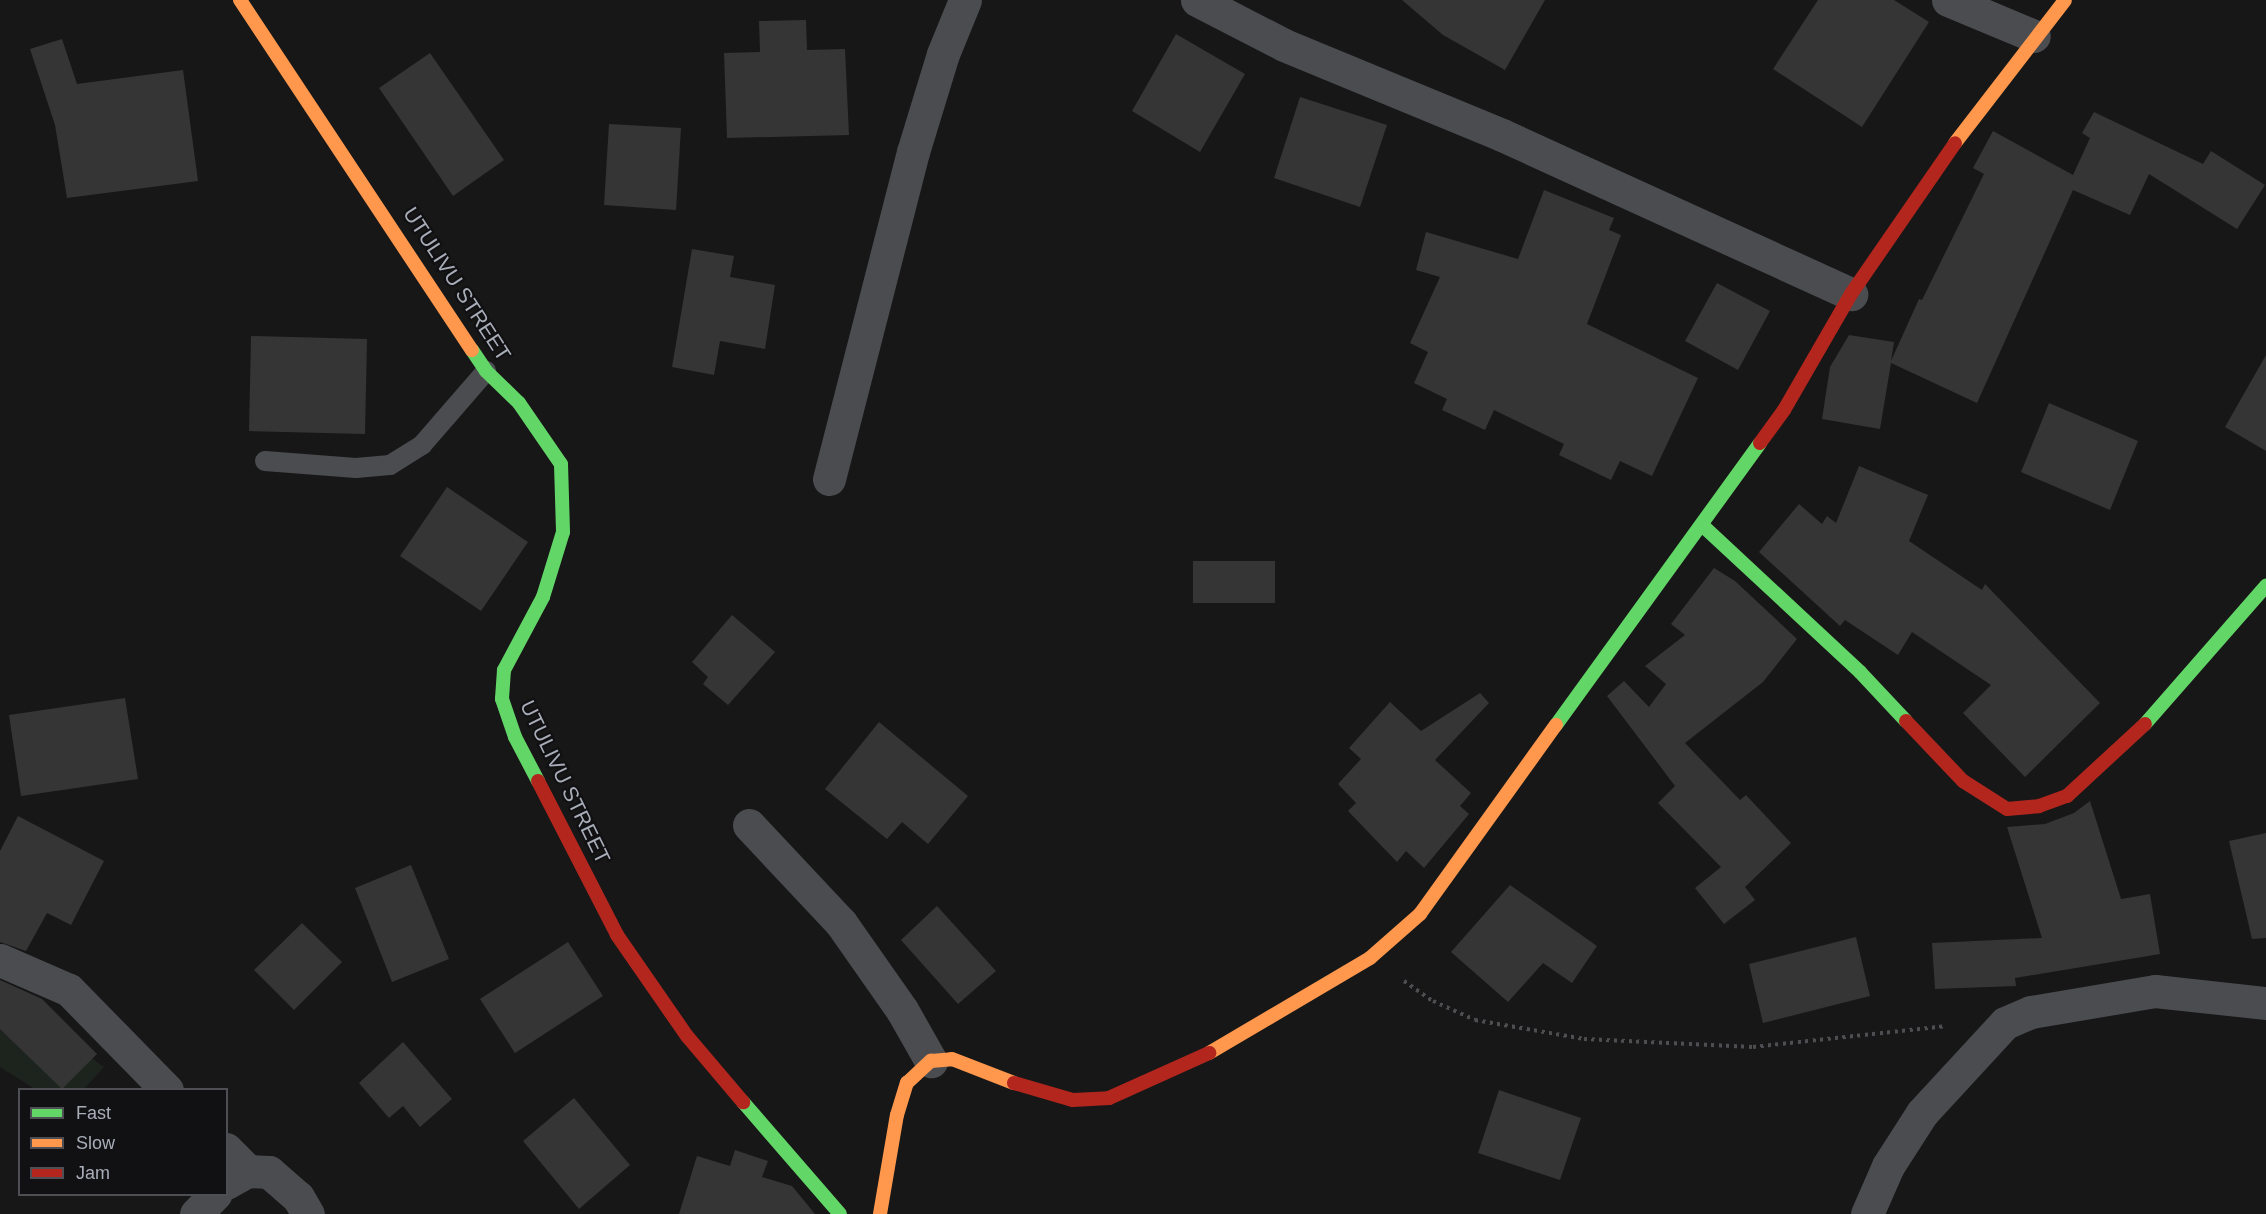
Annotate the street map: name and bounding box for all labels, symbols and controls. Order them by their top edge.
street label: UTULIVU STREET [398,202,516,366]
street label: UTULIVU STREET [515,696,615,868]
legend [18,1088,228,1196]
text: Fast [76,1103,111,1123]
text: Slow [76,1133,115,1153]
text: Jam [76,1163,110,1183]

